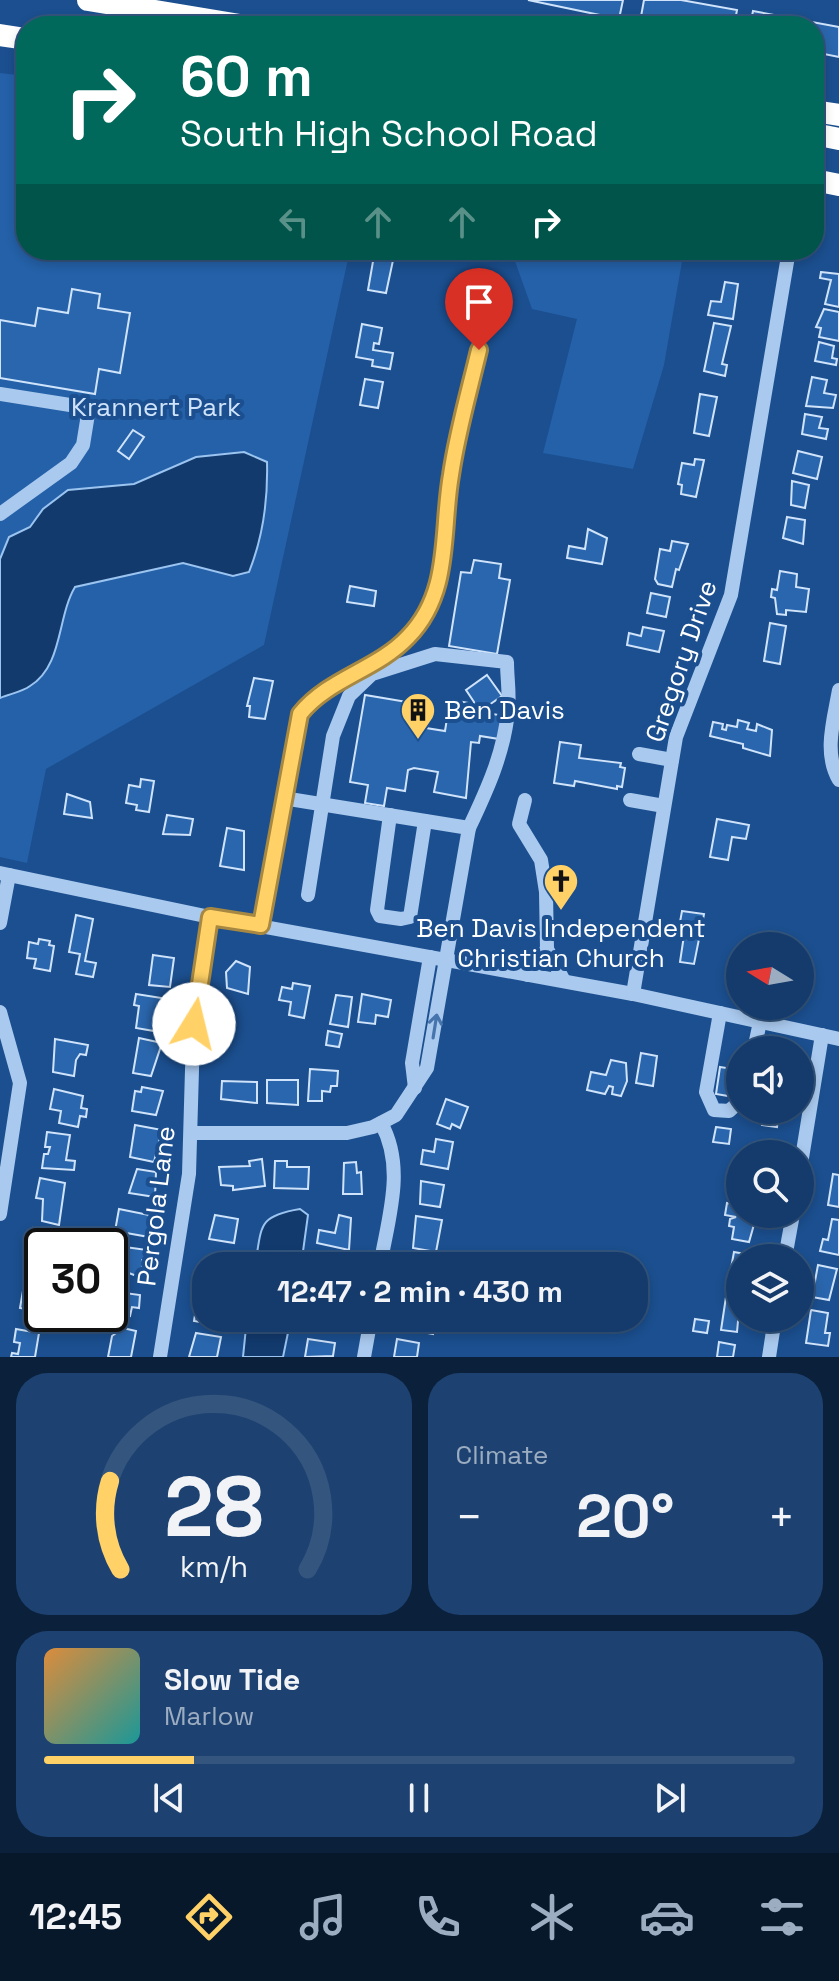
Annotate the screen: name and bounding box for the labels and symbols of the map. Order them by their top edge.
pin [445,268,513,350]
park label: Krannert Park [71,390,241,424]
street label: Gregory Drive [637,575,725,747]
building icon: Ben Davis [399,691,437,741]
place label: Ben Davis [444,693,565,727]
church icon: Ben Davis Independent Christian Church [542,862,580,912]
place label: Ben Davis Independent Christian Church [416,911,706,975]
north arrow [726,932,814,1020]
position arrow [152,982,236,1066]
one-way arrow [428,1014,443,1039]
street label: Pergola Lane [129,1124,183,1288]
speed limit sign: 30 [24,1228,128,1332]

